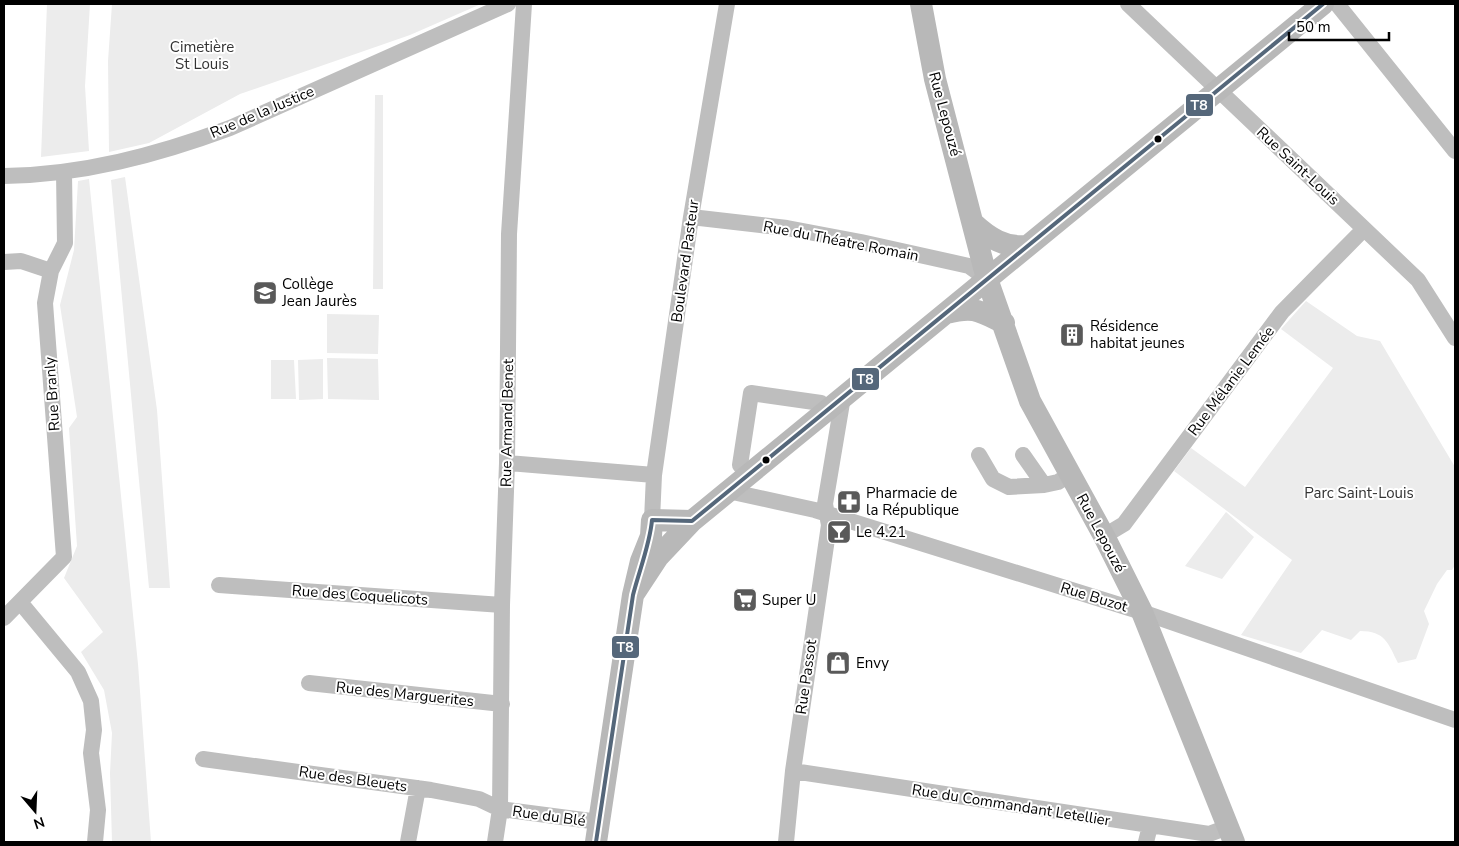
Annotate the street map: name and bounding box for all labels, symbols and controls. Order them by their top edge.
scale bar [1289,10,1389,42]
text: 50 m [1296,17,1331,37]
park label: Cimetière St Louis [170,37,234,74]
street label: Rue Lepouzé [924,70,966,158]
street label: Rue de la Justice [207,81,317,143]
line badge: T8 [1185,93,1214,117]
text: T8 [1190,96,1208,115]
street label: Rue Saint-Louis [1252,122,1344,210]
unlabelled marker [1153,134,1163,144]
street label: Boulevard Pasteur [666,198,704,324]
street label: Rue du Théatre Romain [761,216,921,266]
place label: Collège Jean Jaurès [281,274,357,311]
school or university icon: Collège Jean Jaurès [252,280,278,306]
place label: Résidence habitat jeunes [1090,316,1185,353]
building icon: Résidence habitat jeunes [1059,322,1085,348]
street label: Rue Mélanie Lemée [1183,322,1279,440]
street label: Rue Branly [39,356,65,432]
street label: Rue Armand Benet [496,358,518,487]
line badge: T8 [851,367,880,391]
text: T8 [856,370,874,389]
unlabelled marker [761,455,771,465]
place label: Pharmacie de la République [866,483,959,520]
park label: Parc Saint-Louis [1304,483,1414,503]
pharmacy icon: Pharmacie de la République [836,489,862,515]
street label: Rue Lepouzé [1072,490,1130,576]
bar icon: Le 4.21 [826,519,852,545]
place label: Le 4.21 [856,522,906,542]
street label: Rue Buzot [1058,577,1131,617]
street label: Rue des Coquelicots [291,580,429,610]
supermarket icon: Super U [732,587,758,613]
place label: Super U [762,590,817,610]
line badge: T8 [611,635,640,659]
text: T8 [616,638,634,657]
street label: Rue Passot [791,638,821,716]
shop icon: Envy [825,650,851,676]
place label: Envy [856,653,889,673]
street label: Rue des Marguerites [335,677,475,711]
street label: Rue des Bleuets [297,761,409,797]
street label: Rue du Commandant Letellier [910,779,1112,831]
north arrow [10,786,60,836]
street label: Rue du Blé [511,801,587,831]
text: N [31,812,47,834]

